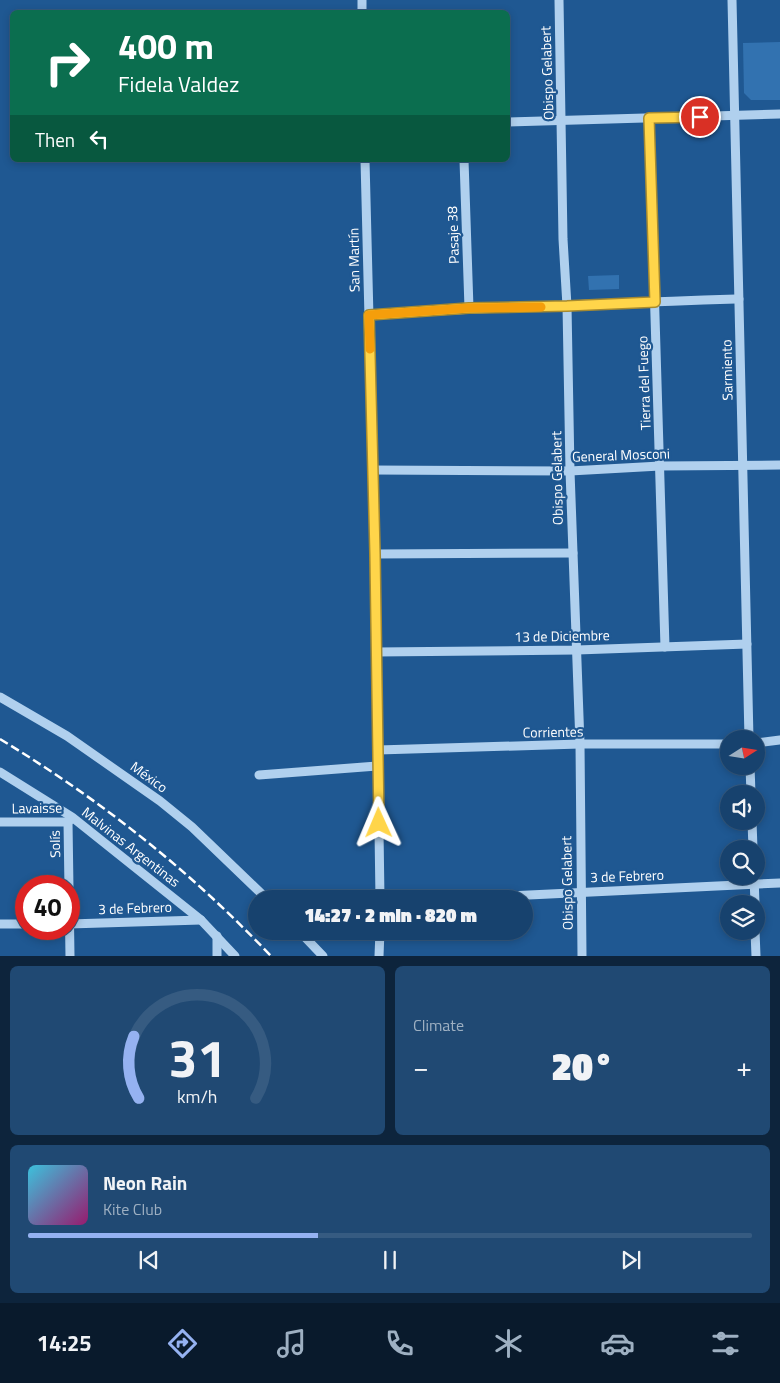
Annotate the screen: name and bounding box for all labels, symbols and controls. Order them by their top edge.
text: 400 m [118,19,214,73]
street label: Obispo Gelabert [534,26,559,120]
icon: right [35,30,100,95]
text: Fidela Valdez [118,67,239,101]
pin [679,96,721,138]
icon: arrive [686,103,714,131]
text: Then [35,125,75,154]
icon: left [85,125,113,153]
street label: Pasaje 38 [441,206,464,264]
street label: San Martín [342,228,365,292]
street label: Tierra del Fuego [631,336,656,430]
street label: Sarmiento [715,339,738,401]
street label: Obispo Gelabert [545,431,568,525]
street label: General Mosconi [572,442,670,467]
street label: 13 de Diciembre [514,624,610,647]
street label: Corrientes [522,720,584,743]
north arrow [720,730,765,775]
map controls [720,730,765,940]
street label: México [126,756,172,797]
button: sound [720,785,765,830]
position arrow [352,796,404,848]
street label: Lavaisse [12,797,62,818]
street label: Malvinas Argentinas [78,801,185,892]
street label: Solís [44,830,65,858]
street label: Obispo Gelabert [555,836,578,930]
button: search [720,840,765,885]
street label: 3 de Febrero [590,864,664,887]
speed limit sign: 40 [15,875,80,940]
button: layers [720,895,765,940]
street label: 3 de Febrero [98,896,172,919]
text: 14:27 · 2 min · 820 m [304,900,477,929]
text: Climate [413,1013,464,1037]
text: 31 [168,1018,227,1097]
text: 20° [551,1037,614,1095]
text: − [413,1045,429,1088]
text: + [736,1045,752,1088]
text: km/h [177,1083,218,1110]
text: Neon Rain [103,1168,187,1197]
text: Kite Club [103,1197,162,1221]
icon: previous [135,1246,163,1274]
icon: pause [376,1246,404,1274]
icon: next [617,1246,645,1274]
text: 14:25 [37,1326,92,1360]
icon: directions [165,1326,200,1361]
icon: music [274,1326,309,1361]
icon: phone [382,1326,417,1361]
icon: climate [491,1326,526,1361]
icon: car [600,1326,635,1361]
icon: filters [708,1326,743,1361]

